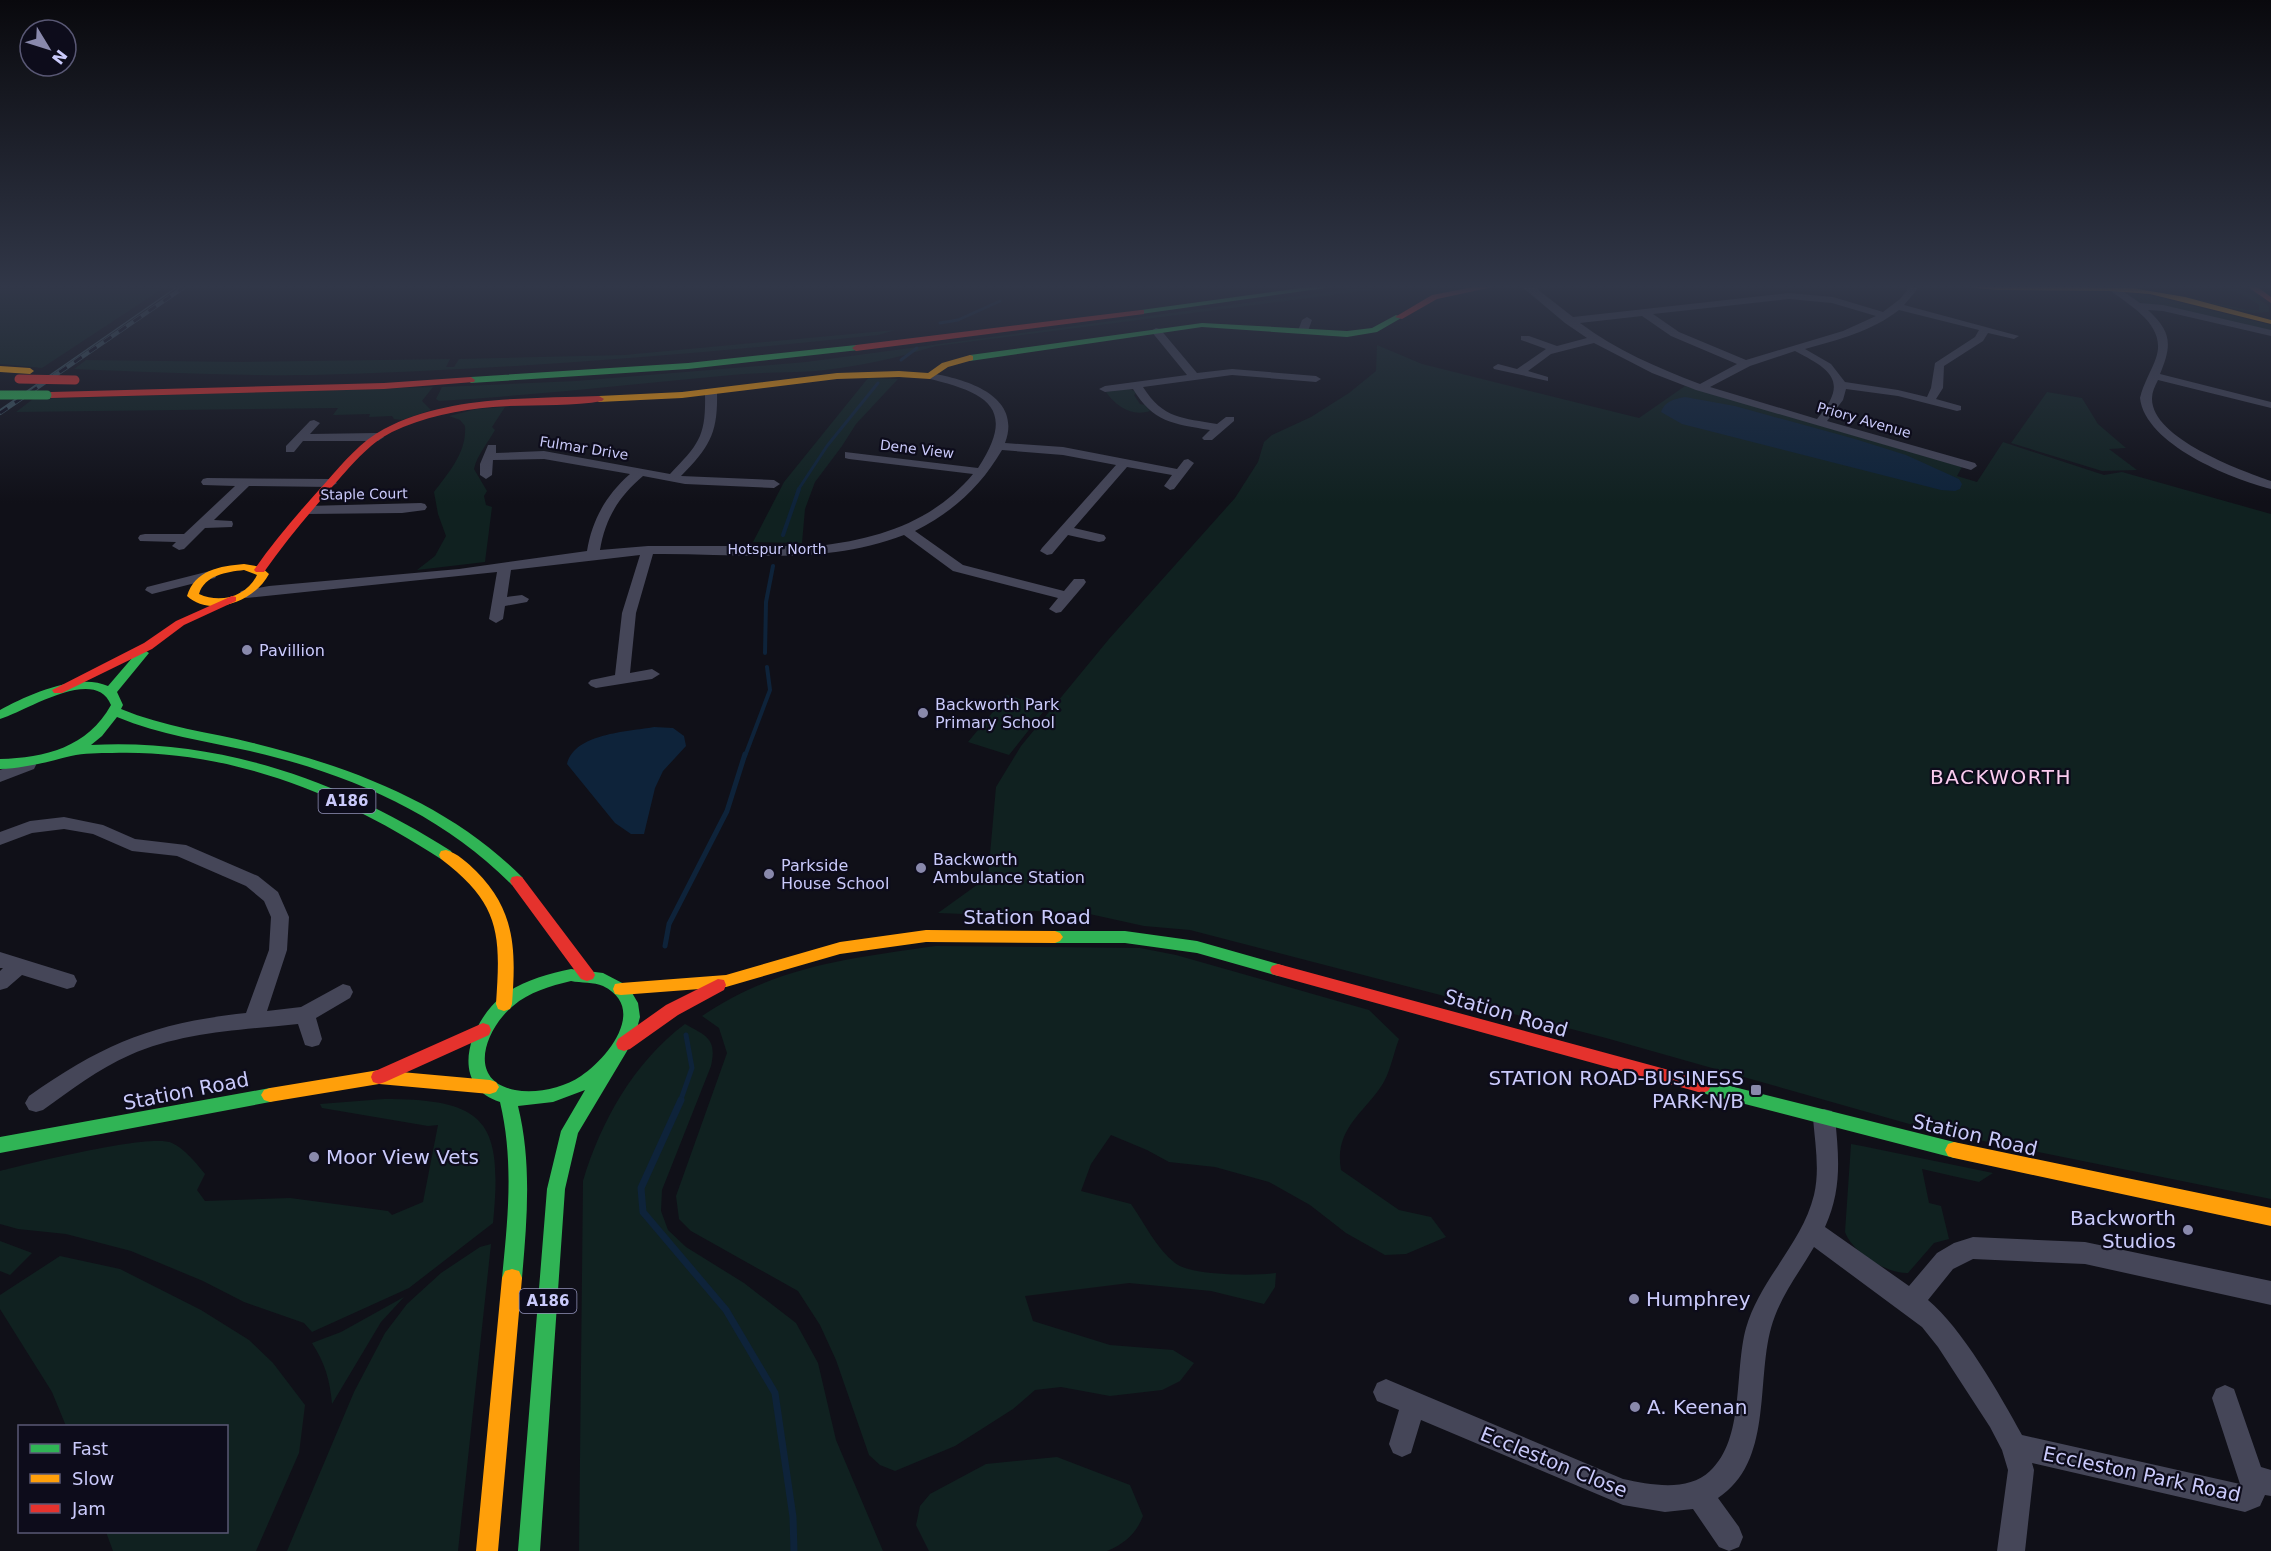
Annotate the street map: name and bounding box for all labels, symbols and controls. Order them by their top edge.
north arrow [18,18,78,78]
text: N [48,46,71,68]
street label: Priory Avenue [1815,399,1913,441]
street label: Fulmar Drive [538,433,630,463]
street label: Dene View [879,437,955,461]
street label: Staple Court [320,485,408,503]
street label: Hotspur North [728,541,827,557]
place label: Pavillion [259,641,325,660]
marker: Pavillion [240,643,254,657]
place label: Backworth Park Primary School [935,695,1060,732]
marker: Backworth Park Primary School [916,706,930,720]
district label: BACKWORTH [1930,765,2072,789]
road number: A186 [318,789,376,813]
place label: Backworth Ambulance Station [933,850,1085,887]
place label: Parkside House School [781,856,889,893]
marker: Backworth Ambulance Station [914,861,928,875]
marker: Parkside House School [762,867,776,881]
street label: Station Road [963,905,1091,929]
street label: Station Road [1441,984,1571,1042]
place label: STATION ROAD-BUSINESS PARK-N/B [1489,1066,1744,1113]
street label: Station Road [121,1067,251,1115]
marker: STATION ROAD-BUSINESS PARK-N/B [1749,1083,1763,1097]
street label: Station Road [1910,1109,2040,1161]
place label: Moor View Vets [326,1145,479,1169]
marker: Moor View Vets [307,1150,321,1164]
place label: Backworth Studios [2070,1206,2176,1253]
marker: Backworth Studios [2181,1223,2195,1237]
place label: Humphrey [1646,1287,1751,1311]
road number: A186 [520,1289,576,1313]
marker: Humphrey [1627,1292,1641,1306]
place label: A. Keenan [1647,1395,1747,1419]
marker: A. Keenan [1628,1400,1642,1414]
street label: Eccleston Close [1477,1422,1631,1502]
legend [18,1425,228,1533]
text: Fast [72,1438,108,1459]
street label: Eccleston Park Road [2041,1441,2243,1507]
text: Slow [72,1468,114,1489]
text: Jam [71,1498,106,1519]

